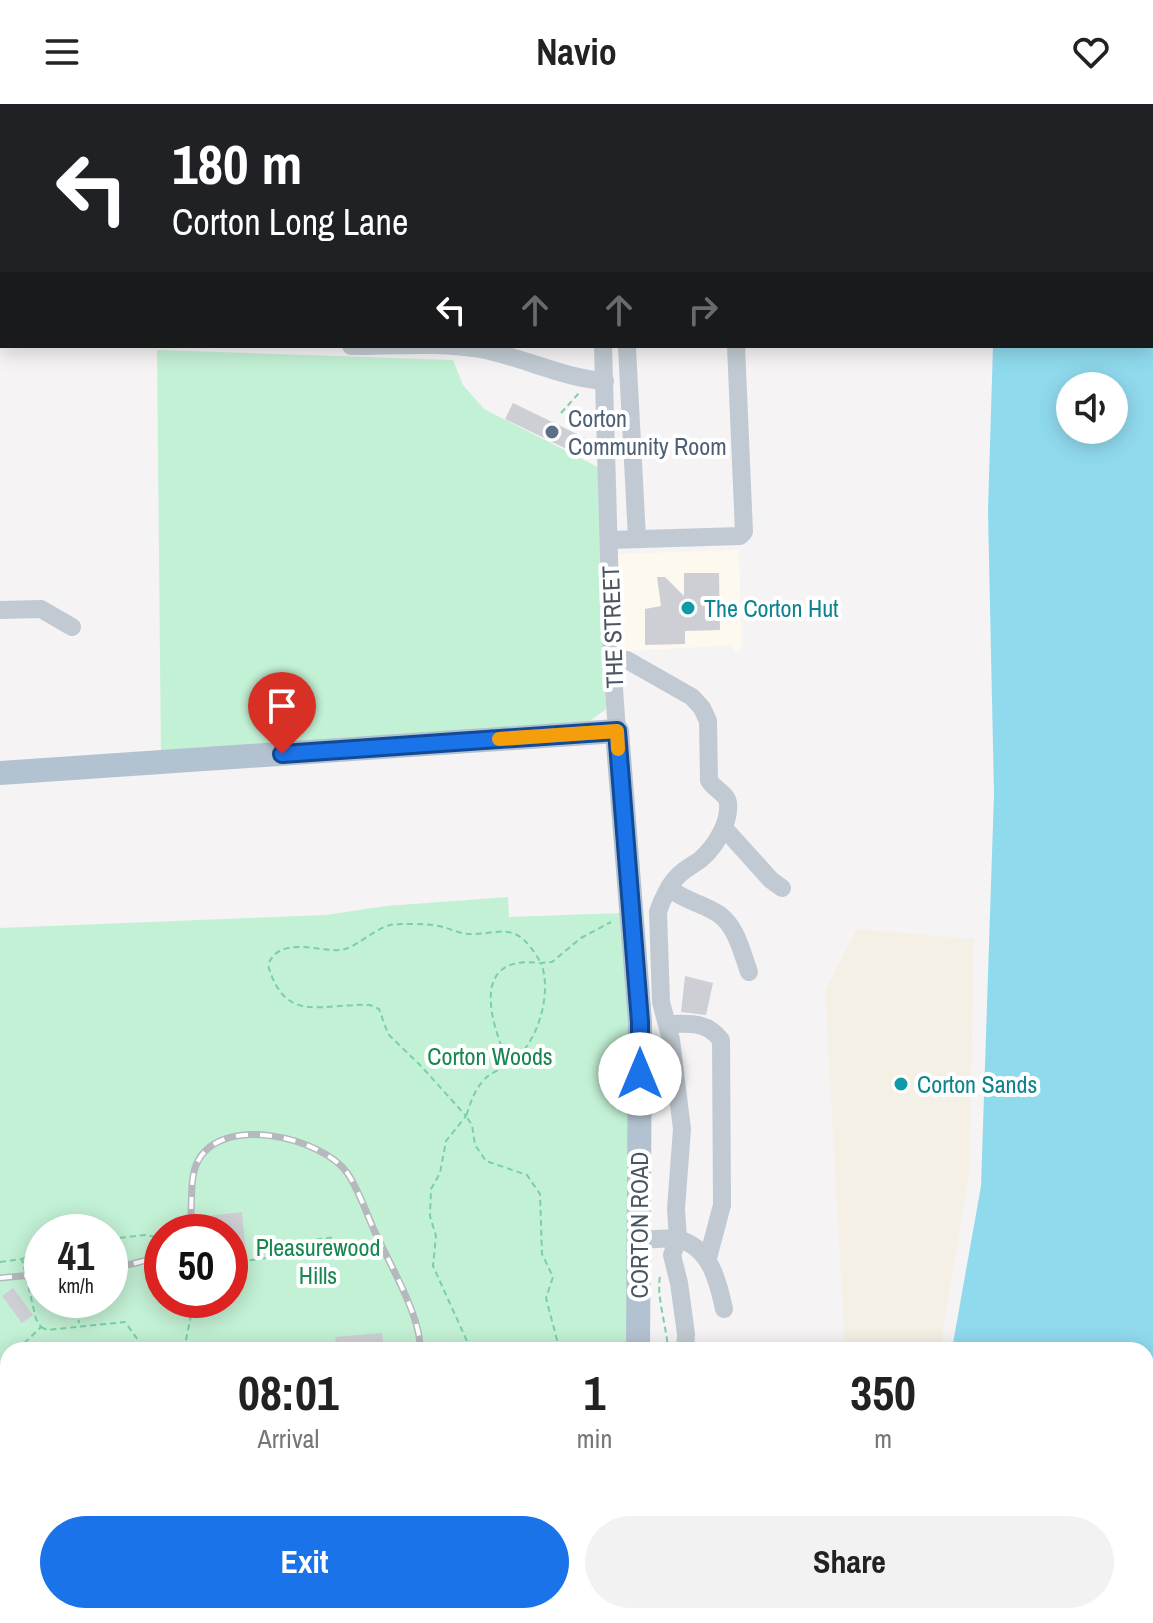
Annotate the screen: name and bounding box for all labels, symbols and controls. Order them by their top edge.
text: Navio [536,28,617,76]
icon: menu [40,30,84,74]
icon: heart [1069,30,1113,74]
text: 180 m [172,126,302,201]
icon: left [40,136,144,240]
text: Corton Long Lane [172,198,408,246]
icon: left [429,288,473,332]
icon: ahead [513,288,557,332]
icon: ahead [597,288,641,332]
icon: right [681,288,725,332]
map controls [1056,372,1128,444]
button: sound [1056,372,1128,444]
place label: Corton Community Room [568,402,727,462]
marker: Corton Community Room [543,423,561,441]
street label: THE STREET [594,565,630,689]
place label: The Corton Hut [704,592,839,624]
marker: The Corton Hut [679,599,697,617]
pin [248,672,316,754]
icon: arrive [260,684,304,728]
position arrow [598,1032,682,1116]
park label: Corton Woods [427,1040,553,1072]
place label: Corton Sands [917,1068,1037,1100]
marker: Corton Sands [892,1075,910,1093]
street label: CORTON ROAD [623,1152,655,1298]
speed limit sign: 50 [144,1214,248,1318]
text: 41 [58,1229,94,1282]
park label: Pleasurewood Hills [256,1231,380,1291]
text: km/h [58,1272,94,1299]
text: 08:01 [238,1360,339,1425]
text: 1 [584,1360,605,1425]
text: 350 [850,1360,916,1425]
text: Arrival [258,1421,319,1456]
text: min [577,1421,612,1456]
text: m [874,1421,892,1456]
button: Exit [40,1516,569,1608]
button: Share [585,1516,1114,1608]

